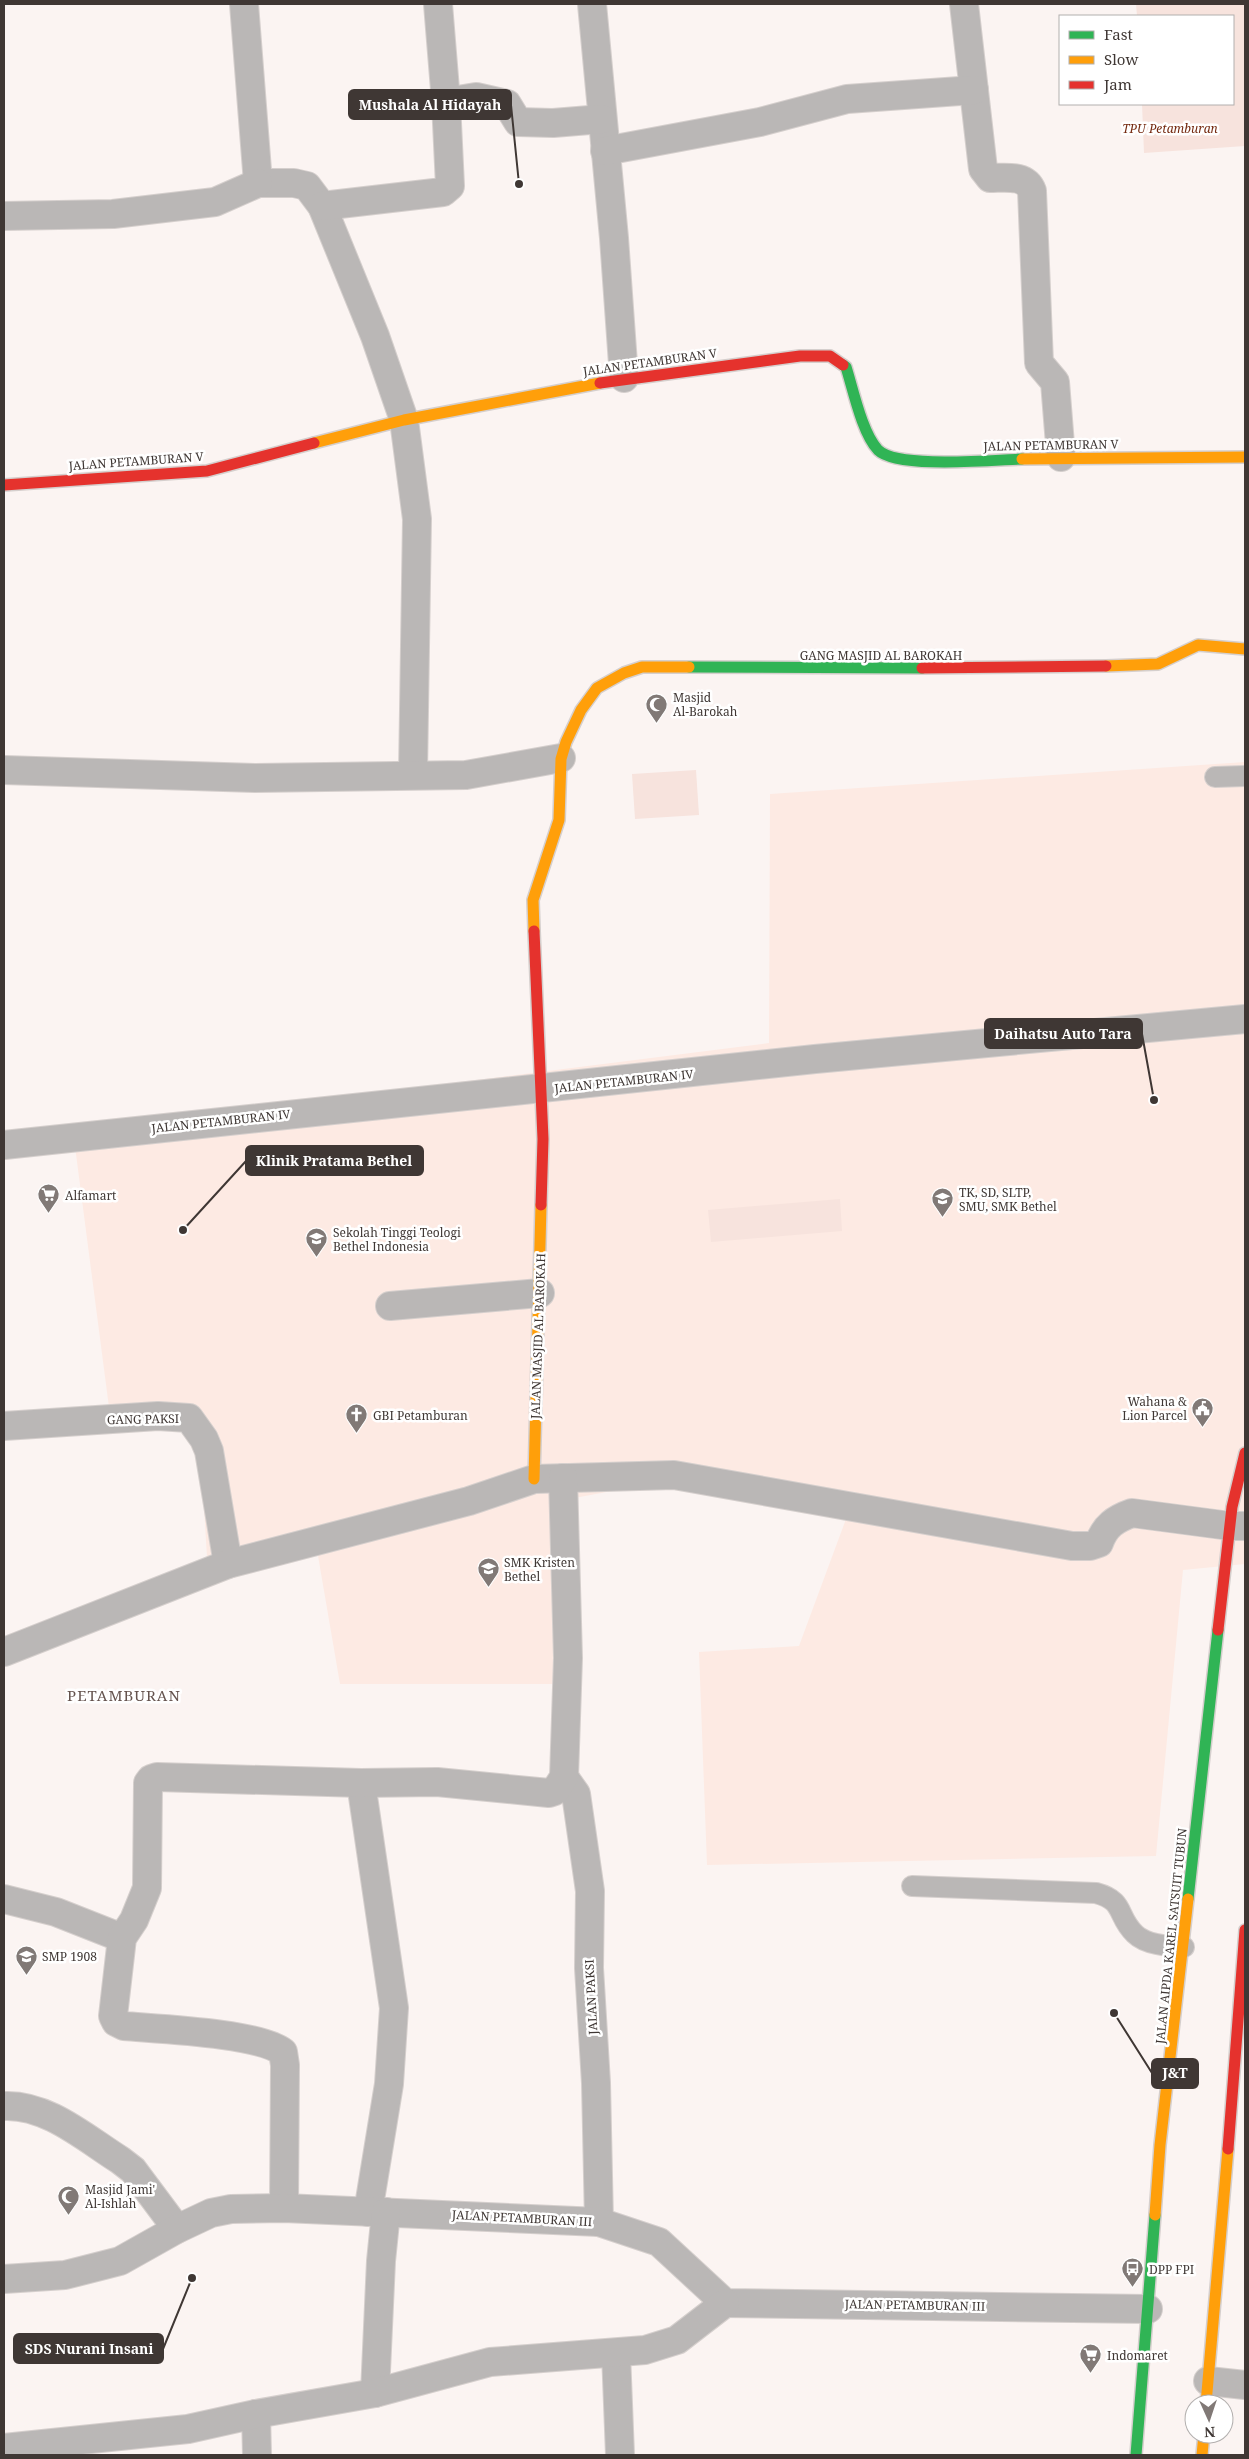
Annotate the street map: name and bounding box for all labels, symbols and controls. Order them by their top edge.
legend [1059,15,1234,105]
text: Fast [1104,24,1133,44]
text: Slow [1104,49,1138,69]
text: Jam [1103,74,1132,94]
callout: Mushala Al Hidayah [349,90,511,119]
text: Mushala Al Hidayah [359,95,501,114]
park label: TPU Petamburan [1122,120,1218,137]
street label: JALAN PETAMBURAN V [581,344,719,380]
street label: JALAN PETAMBURAN V [982,435,1120,455]
street label: JALAN PETAMBURAN V [67,448,205,474]
street label: GANG MASJID AL BAROKAH [800,647,963,664]
place label: Masjid Al-Barokah [673,689,738,720]
mosque icon: Masjid Al-Barokah [645,692,669,723]
callout: Daihatsu Auto Tara [985,1019,1142,1048]
text: Daihatsu Auto Tara [994,1024,1132,1043]
street label: JALAN PETAMBURAN IV [553,1065,695,1097]
street label: JALAN PETAMBURAN IV [150,1105,292,1137]
callout: Klinik Pratama Bethel [246,1146,423,1175]
text: Klinik Pratama Bethel [256,1151,412,1170]
supermarket icon: Alfamart [37,1183,61,1214]
place label: TK, SD, SLTP, SMU, SMK Bethel [959,1184,1057,1215]
place label: Alfamart [65,1187,116,1204]
school or university icon: TK, SD, SLTP, SMU, SMK Bethel [931,1187,955,1218]
place label: Sekolah Tinggi Teologi Bethel Indonesia [333,1224,461,1255]
school or university icon: Sekolah Tinggi Teologi Bethel Indonesia [305,1227,329,1258]
street label: JALAN MASJID AL BAROKAH [527,1252,549,1420]
place label: Wahana & Lion Parcel [1122,1393,1187,1424]
public building icon: Wahana & Lion Parcel [1191,1396,1215,1427]
church icon: GBI Petamburan [345,1403,369,1434]
place label: GBI Petamburan [373,1407,468,1424]
street label: GANG PAKSI [107,1410,179,1428]
place label: SMK Kristen Bethel [504,1554,575,1585]
school or university icon: SMK Kristen Bethel [476,1557,500,1588]
district label: PETAMBURAN [67,1685,181,1705]
street label: JALAN AIPDA KAREL SATSUIT TUBUN [1151,1827,1191,2046]
school or university icon: SMP 1908 [14,1944,38,1975]
place label: SMP 1908 [42,1948,97,1965]
street label: JALAN PAKSI [581,1959,602,2036]
callout: J&T [1152,2059,1198,2088]
text: J&T [1161,2063,1188,2082]
place label: Masjid Jami' Al-Ishlah [85,2181,155,2212]
mosque icon: Masjid Jami' Al-Ishlah [57,2184,81,2215]
street label: JALAN PETAMBURAN III [450,2206,593,2230]
bus stop icon: DPP FPI [1121,2257,1145,2288]
place label: DPP FPI [1149,2261,1194,2278]
street label: JALAN PETAMBURAN III [844,2295,985,2315]
callout: SDS Nurani Insani [14,2334,163,2363]
text: SDS Nurani Insani [25,2339,153,2358]
supermarket icon: Indomaret [1079,2343,1103,2374]
place label: Indomaret [1107,2347,1168,2364]
north arrow [1184,2394,1234,2444]
text: N [1204,2423,1216,2442]

